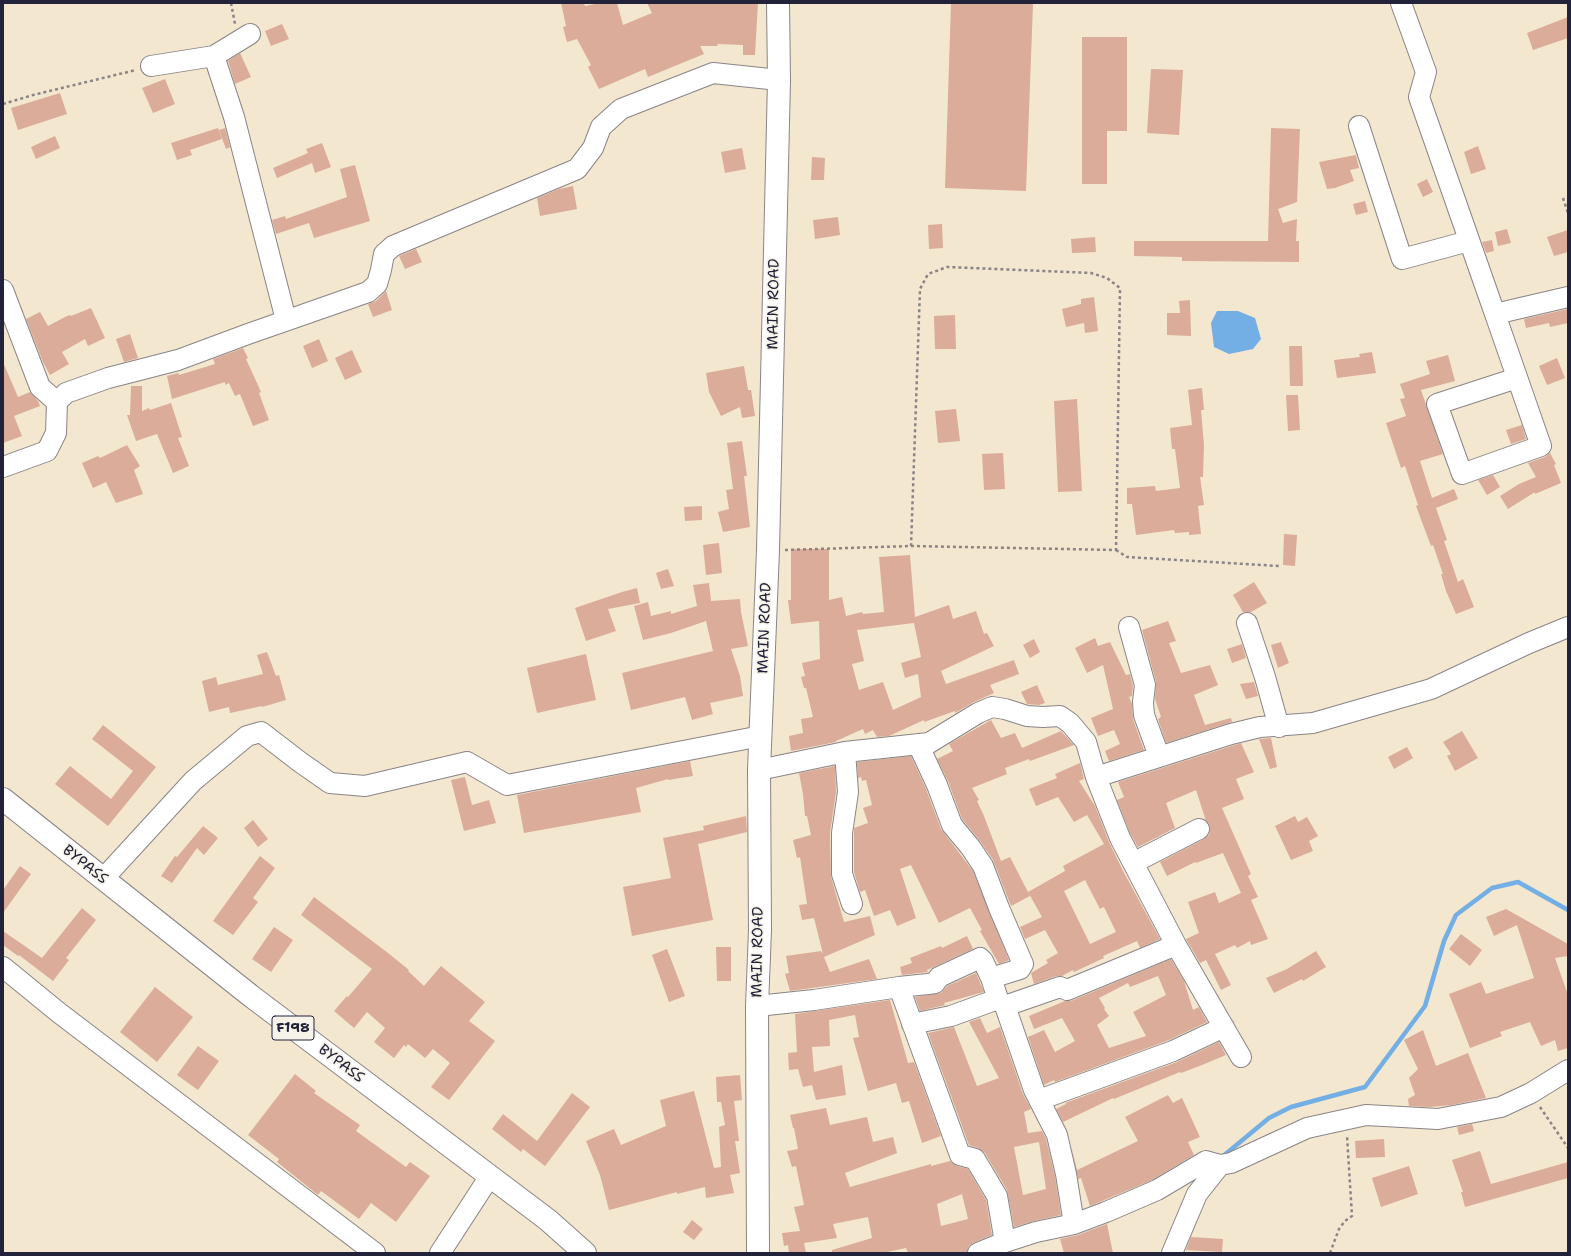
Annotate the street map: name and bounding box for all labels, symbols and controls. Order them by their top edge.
street label: MAIN ROAD [764,258,784,350]
street label: MAIN ROAD [754,582,776,674]
street label: BYPASS [59,842,111,888]
street label: MAIN ROAD [748,906,768,998]
road number: F198 [272,1016,314,1040]
street label: BYPASS [314,1041,368,1087]

